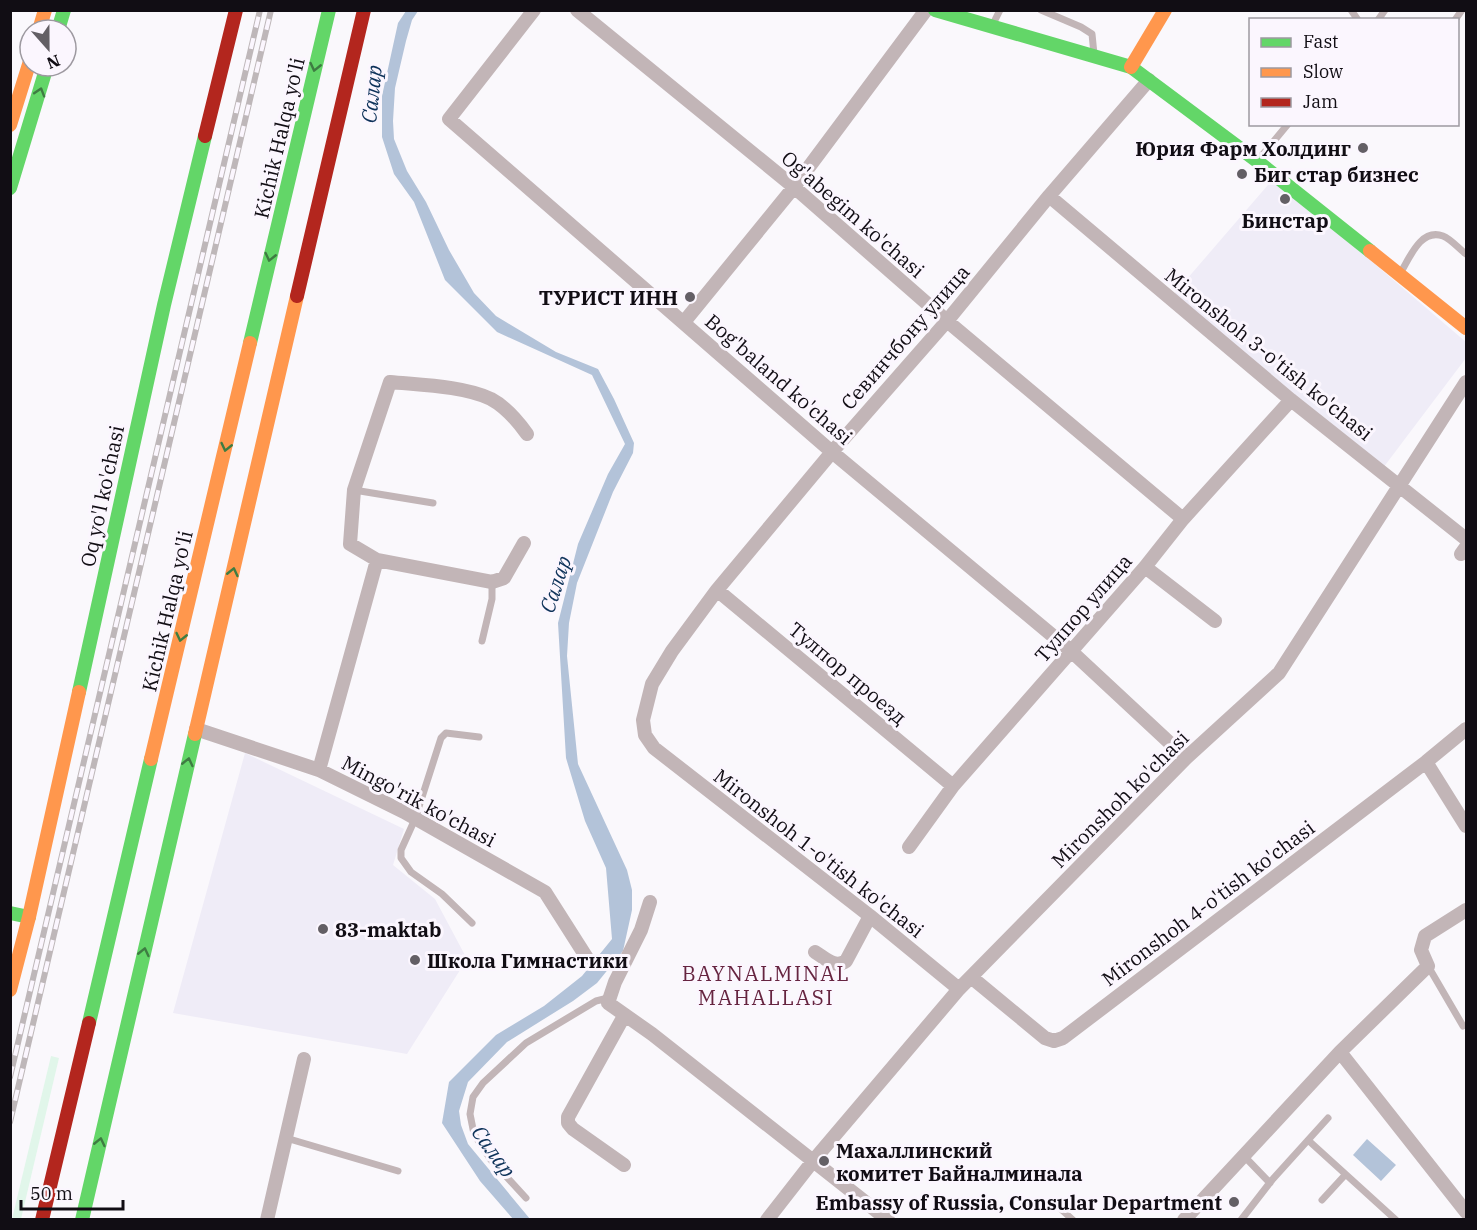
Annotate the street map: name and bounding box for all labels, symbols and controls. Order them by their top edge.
north arrow [18,18,78,78]
legend [1249,18,1459,126]
text: Fast [1303,30,1338,53]
text: N [44,50,63,74]
street label: Kichik Halqa yo'li [247,55,311,221]
text: Slow [1303,60,1343,83]
one-way arrow [310,62,323,72]
water label: Салар [354,64,388,124]
one-way arrow [32,87,45,98]
text: Jam [1303,90,1338,113]
place label: Юрия Фарм Холдинг [1135,135,1351,162]
marker: Юрия Фарм Холдинг [1356,141,1370,155]
street label: Og'abegim ko'chasi [776,144,930,284]
place label: Биг стар бизнес [1254,161,1419,188]
marker: Биг стар бизнес [1235,167,1249,181]
marker: Бинстар [1278,192,1292,206]
place label: Бинстар [1241,207,1329,234]
one-way arrow [265,252,278,262]
street label: Севинчбону улица [835,259,976,415]
street label: Mironshoh 3-o'tish ko'chasi [1159,262,1379,446]
place label: ТУРИСТ ИНН [539,284,678,311]
marker: ТУРИСТ ИНН [683,290,697,304]
street label: Bog'baland ko'chasi [700,308,858,450]
street label: Oq yo'l ko'chasi [74,423,130,569]
one-way arrow [220,442,233,452]
street label: Kichik Halqa yo'li [135,528,199,694]
street label: Тулпор улица [1028,548,1138,668]
water label: Салар [533,552,577,616]
one-way arrow [225,568,238,578]
street label: Тулпор проезд [783,616,913,730]
one-way arrow [175,631,188,641]
street label: Mironshoh ko'chasi [1045,724,1195,874]
street label: Mingo'rik ko'chasi [337,749,501,853]
one-way arrow [181,758,194,768]
street label: Mironshoh 1-o'tish ko'chasi [708,762,930,944]
street label: Mironshoh 4-o'tish ko'chasi [1096,814,1320,992]
place label: 83-maktab [335,916,441,943]
marker: 83-maktab [316,922,330,936]
one-way arrow [137,947,150,957]
place label: Школа Гимнастики [427,947,628,974]
marker: Школа Гимнастики [408,953,422,967]
district label: BAYNALMINAL MAHALLASI [682,959,850,1011]
water label: Салар [466,1119,522,1183]
one-way arrow [92,1137,105,1147]
place label: Махаллинский комитет Байналминала [836,1137,1083,1187]
marker: Махаллинский комитет Байналминала [817,1154,831,1168]
scale bar [21,1173,123,1211]
text: 50 m [30,1182,73,1205]
place label: Embassy of Russia, Consular Department [816,1189,1223,1216]
marker: Embassy of Russia, Consular Department [1227,1195,1241,1209]

